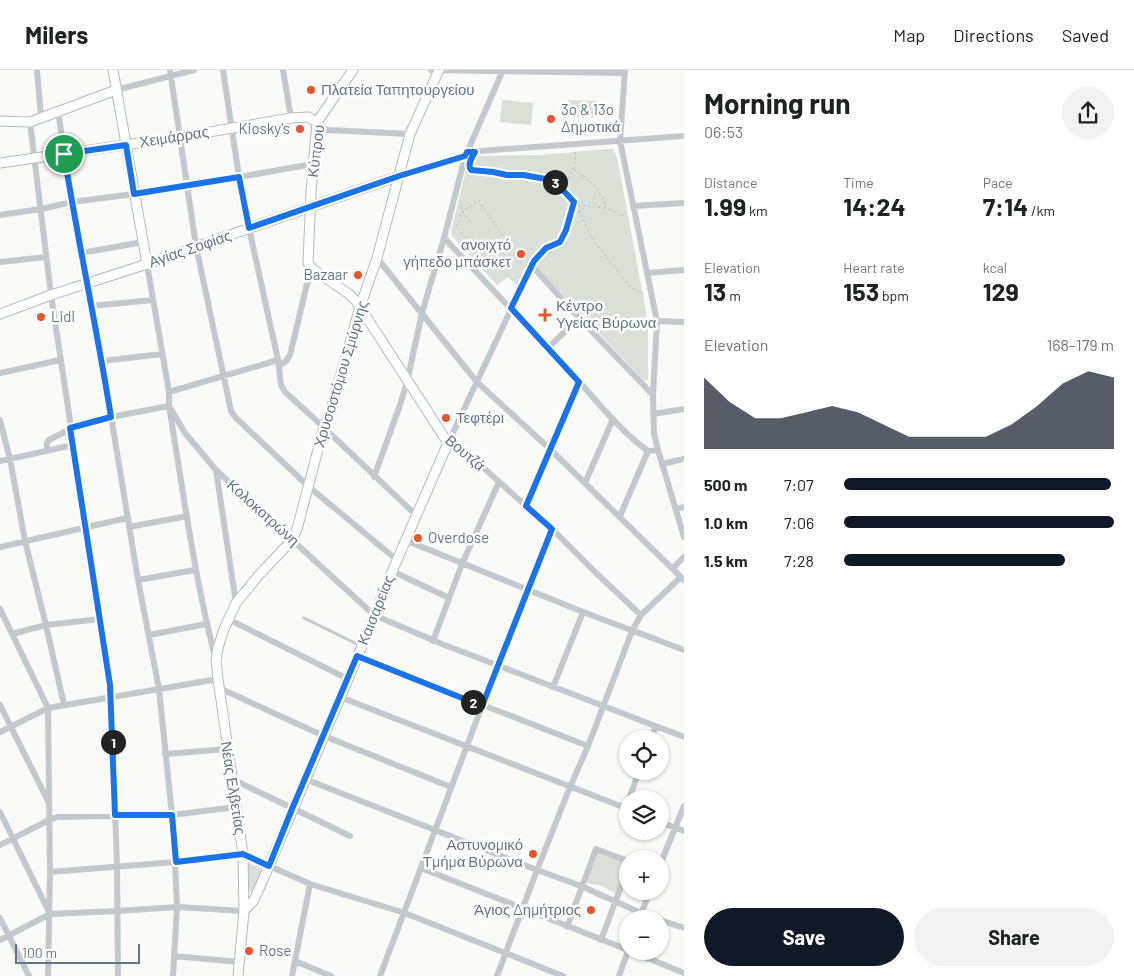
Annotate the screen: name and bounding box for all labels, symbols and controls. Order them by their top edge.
text: Milers [25,20,88,49]
text: Map [893,24,925,46]
text: Directions [953,24,1034,46]
text: Saved [1062,24,1109,46]
place label: Πλατεία Ταπητουργείου [321,80,474,98]
marker: Πλατεία Ταπητουργείου [305,84,317,96]
text: Morning run [704,86,851,120]
button: share [1062,87,1114,139]
place label: 3o & 13o Δημοτικά [561,100,621,135]
marker: 3o & 13o Δημοτικά [545,113,557,125]
place label: Kiosky's [238,119,290,137]
street label: Χειμάρρας [138,122,210,150]
text: 06:53 [704,122,743,141]
marker: Kiosky's [294,123,306,135]
street label: Κύπρου [303,123,327,178]
pin [43,133,85,175]
icon: arrive [50,140,78,168]
pin: 3 [542,170,568,194]
text: 3 [552,174,559,191]
text: Distance [704,174,757,191]
text: Time [843,174,874,191]
text: Pace [983,174,1013,191]
text: 1.99 [704,191,746,221]
text: 14:24 [843,191,906,221]
text: 7:14 [983,191,1028,221]
text: km [746,202,768,219]
text: /km [1028,202,1055,219]
street label: Αγίας Σοφίας [146,226,233,271]
place label: ανοιχτό γήπεδο μπάσκετ [403,235,511,270]
marker: ανοιχτό γήπεδο μπάσκετ [515,248,527,260]
text: Elevation [704,259,760,276]
text: Heart rate [843,259,905,276]
text: kcal [983,259,1007,276]
place label: Bazaar [304,265,349,283]
marker: Bazaar [352,269,364,281]
text: 13 [704,276,726,306]
text: 153 [843,276,879,306]
text: 129 [983,276,1019,306]
text: m [726,287,741,304]
text: bpm [879,287,909,304]
place label: Κέντρο Υγείας Βύρωνα [556,296,657,331]
street label: Χρυσοστόμου Σμύρνης [309,298,371,449]
place label: Lidl [51,307,75,325]
marker: Κέντρο Υγείας Βύρωνα [538,308,552,322]
marker: Lidl [35,311,47,323]
text: Elevation [704,335,768,354]
text: 168–179 m [1047,335,1114,354]
place label: Τεφτέρι [456,408,504,426]
marker: Τεφτέρι [440,412,452,424]
street label: Βουτζά [442,430,490,474]
street label: Κολοκοτρώνη [224,475,303,549]
text: 500 m [704,475,747,494]
text: 7:07 [784,475,814,494]
text: 1.0 km [704,513,748,532]
text: 7:06 [784,513,814,532]
place label: Overdose [428,528,489,546]
marker: Overdose [412,532,424,544]
text: 1.5 km [704,551,748,570]
text: 7:28 [784,551,814,570]
street label: Καισαρείας [353,572,397,647]
pin: 2 [460,690,486,714]
text: 2 [470,694,477,711]
pin: 1 [100,730,126,754]
map controls [619,730,669,960]
button: locate [619,730,669,780]
text: 1 [111,734,116,751]
street label: Νέας Ελβετίας [218,740,250,836]
button: layers [619,790,669,840]
place label: Αστυνομικό Τμήμα Βύρωνα [423,835,523,870]
marker: Αστυνομικό Τμήμα Βύρωνα [527,848,539,860]
button: + [619,850,669,900]
place label: Άγιος Δημήτριος [474,900,581,918]
marker: Άγιος Δημήτριος [585,904,597,916]
button: Save [704,908,904,966]
button: Share [914,908,1114,966]
button: − [619,910,669,960]
scale bar [15,941,140,964]
place label: Rose [259,941,292,959]
text: 100 m [22,944,57,961]
marker: Rose [243,945,255,957]

